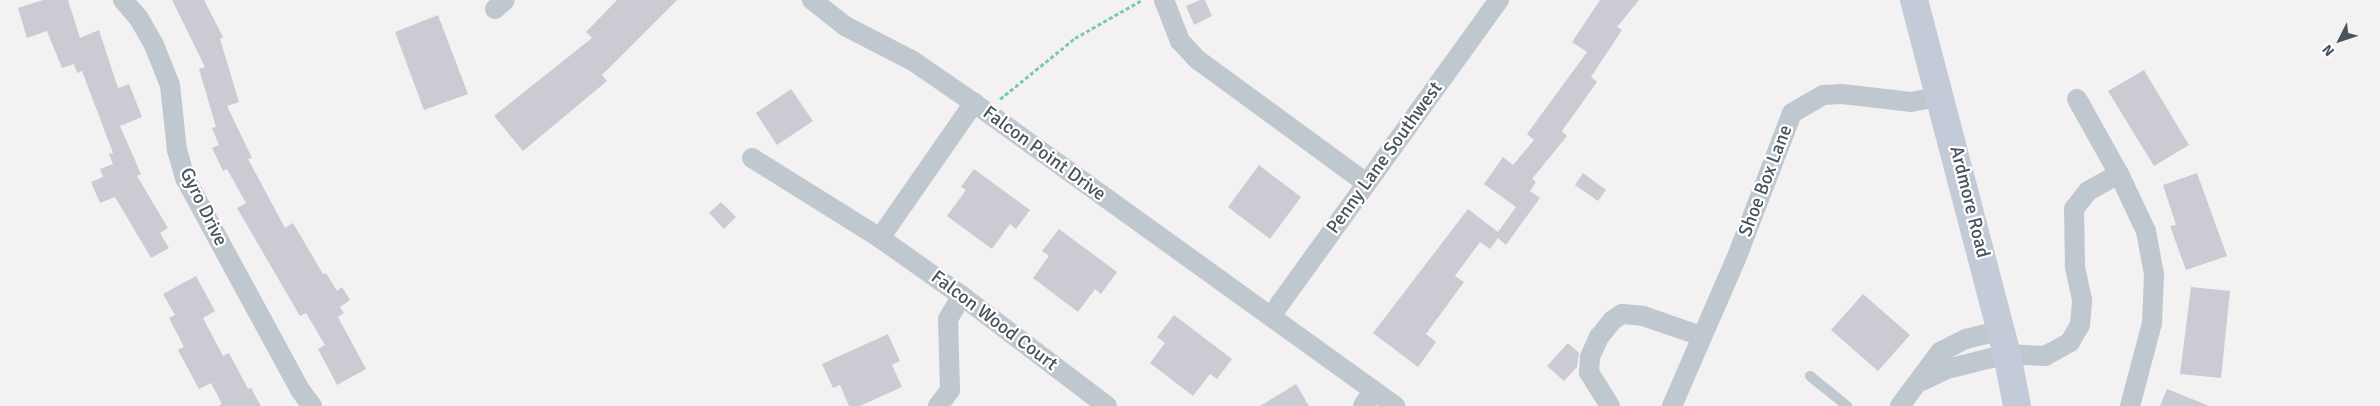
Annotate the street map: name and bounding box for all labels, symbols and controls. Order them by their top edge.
north arrow [2315,15,2365,65]
text: N [2319,41,2338,59]
street label: Penny Lane Southwest [1322,78,1448,238]
street label: Falcon Point Drive [978,102,1110,206]
street label: Shoe Box Lane [1734,122,1798,240]
street label: Ardmore Road [1944,144,1994,260]
street label: Gyro Drive [174,164,232,250]
street label: Falcon Wood Court [926,266,1062,376]

